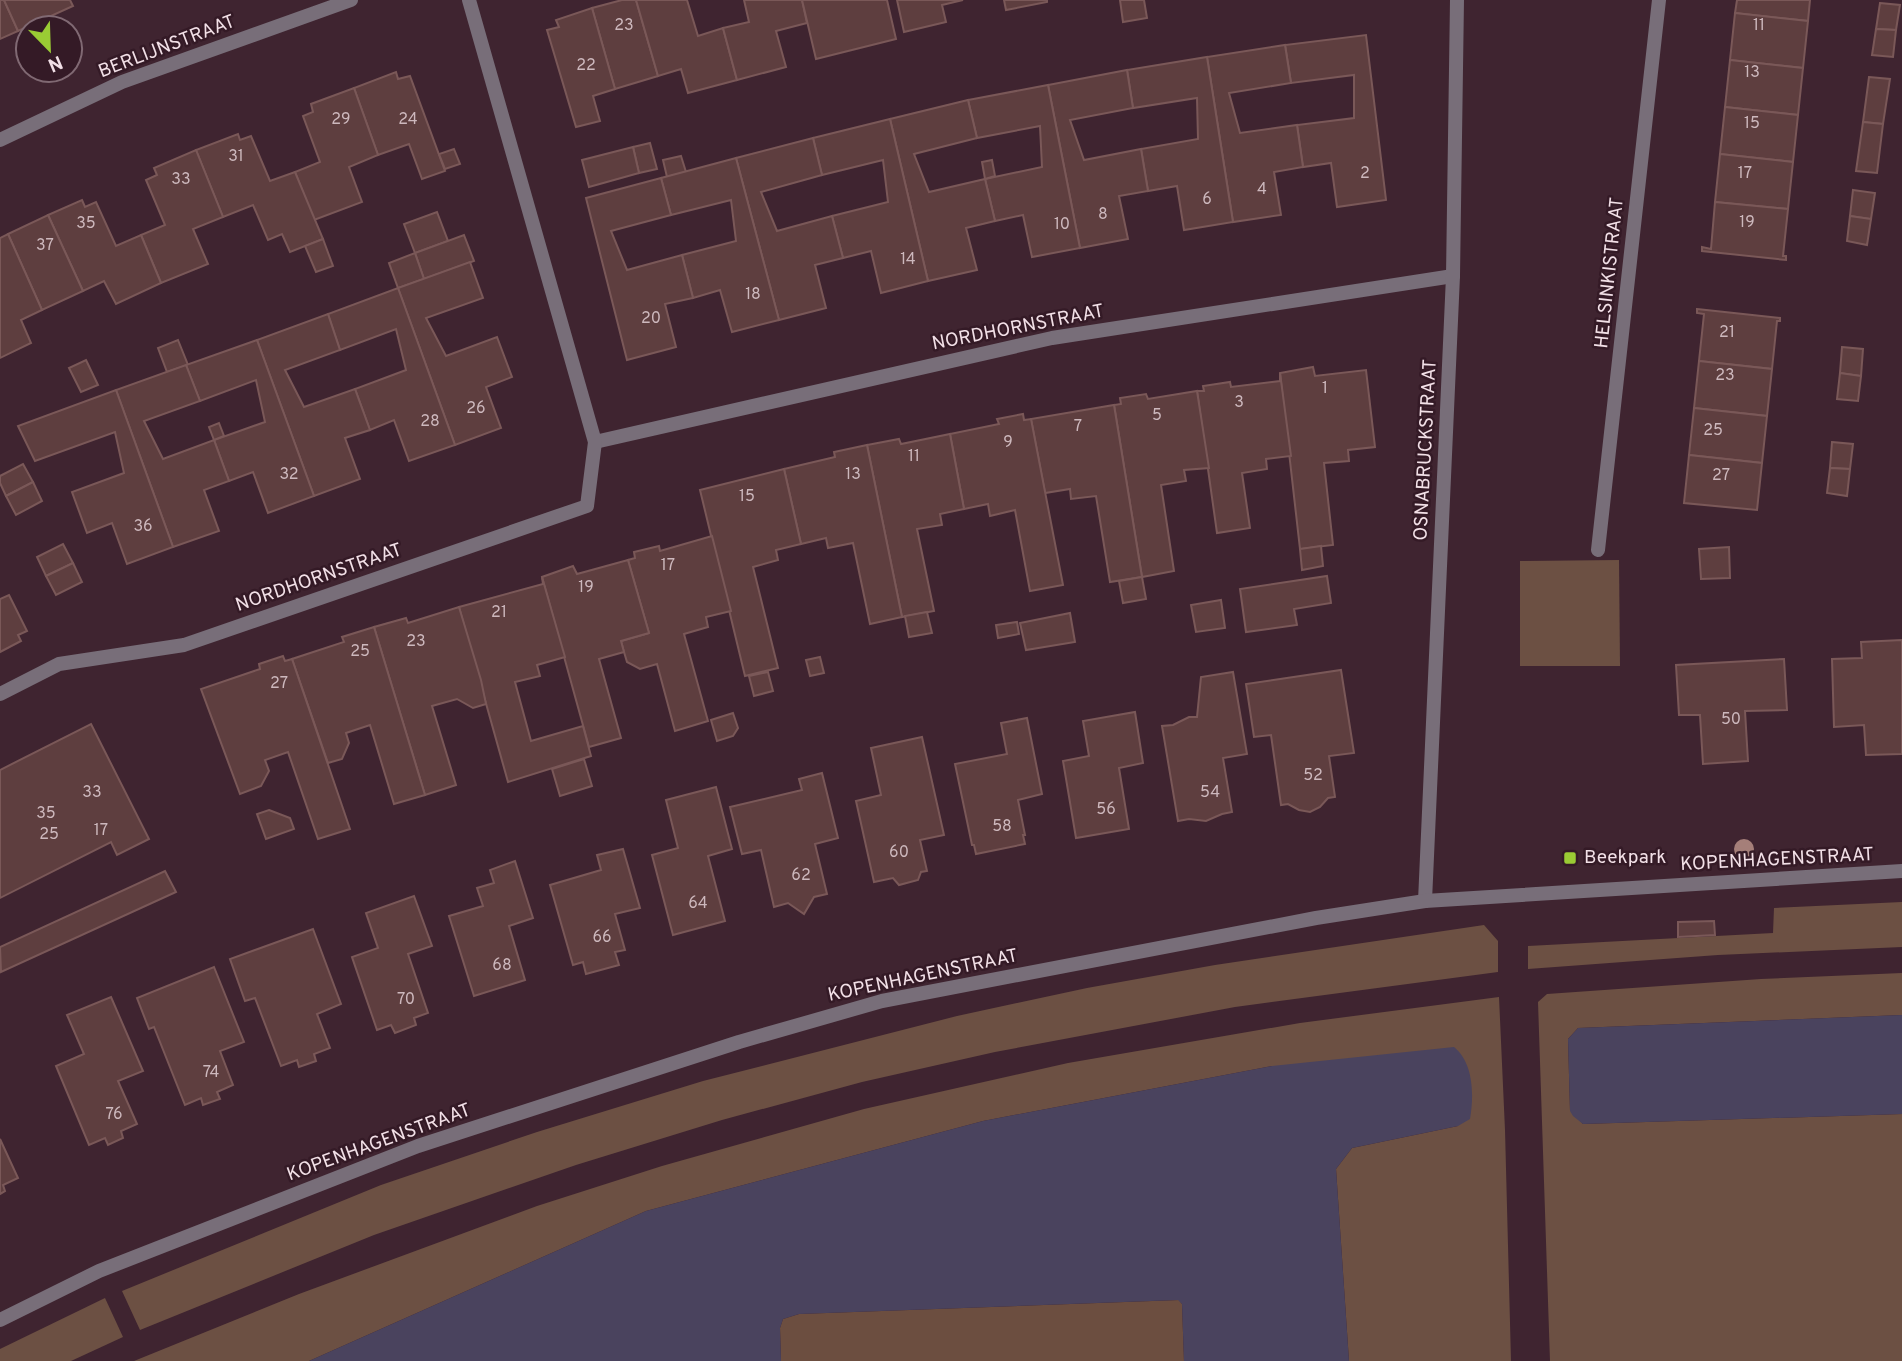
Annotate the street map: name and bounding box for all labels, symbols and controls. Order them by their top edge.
street label: BERLIJNSTRAAT [95,10,239,84]
north arrow [14,14,84,84]
house number: 23 [614,16,634,36]
house number: 11 [1753,16,1765,36]
text: N [44,49,66,77]
house number: 22 [576,56,596,76]
house number: 13 [1744,63,1760,83]
house number: 29 [331,110,351,130]
house number: 24 [398,110,418,130]
house number: 15 [1744,114,1760,134]
house number: 31 [228,147,244,167]
house number: 2 [1360,164,1370,184]
house number: 17 [1738,164,1752,184]
house number: 33 [171,170,191,190]
house number: 4 [1257,180,1267,200]
house number: 6 [1202,190,1212,210]
street label: HELSINKISTRAAT [1590,196,1630,350]
house number: 8 [1098,205,1108,225]
house number: 19 [1739,213,1755,233]
house number: 35 [76,214,96,234]
house number: 10 [1054,215,1070,235]
house number: 37 [36,236,54,256]
house number: 14 [900,250,916,270]
house number: 18 [745,285,761,305]
street label: NORDHORNSTRAAT [930,300,1106,356]
house number: 20 [641,309,661,329]
house number: 21 [1719,323,1735,343]
street label: OSNABRUCKSTRAAT [1409,359,1443,541]
house number: 23 [1715,366,1735,386]
house number: 1 [1322,379,1328,399]
house number: 3 [1234,393,1244,413]
house number: 26 [466,399,486,419]
house number: 5 [1152,406,1162,426]
house number: 28 [420,412,440,432]
house number: 7 [1074,417,1082,437]
house number: 25 [1703,421,1723,441]
house number: 9 [1003,433,1013,453]
house number: 11 [908,447,920,467]
house number: 32 [279,465,299,485]
house number: 13 [845,465,861,485]
house number: 27 [1712,466,1730,486]
house number: 15 [739,487,755,507]
house number: 36 [133,517,153,537]
street label: NORDHORNSTRAAT [232,538,406,618]
house number: 17 [661,556,675,576]
house number: 19 [578,578,594,598]
house number: 21 [491,603,507,623]
house number: 23 [406,632,426,652]
house number: 25 [350,642,370,662]
house number: 27 [270,674,288,694]
house number: 50 [1721,710,1741,730]
house number: 52 [1303,766,1323,786]
house number: 33 [82,783,102,803]
house number: 54 [1200,783,1220,803]
house number: 56 [1096,800,1116,820]
house number: 35 [36,804,56,824]
house number: 58 [992,817,1012,837]
house number: 17 [94,821,108,841]
house number: 25 [39,825,59,845]
house number: 60 [889,843,909,863]
street label: KOPENHAGENSTRAAT [1680,843,1874,877]
place label: Beekpark [1584,846,1666,870]
marker: Beekpark [1562,850,1578,866]
house number: 62 [791,866,811,886]
house number: 64 [688,894,708,914]
house number: 66 [592,928,612,948]
street label: KOPENHAGENSTRAAT [826,944,1020,1008]
house number: 68 [492,956,512,976]
house number: 70 [397,990,415,1010]
house number: 74 [203,1063,219,1083]
street label: KOPENHAGENSTRAAT [284,1099,474,1187]
house number: 76 [105,1105,123,1125]

